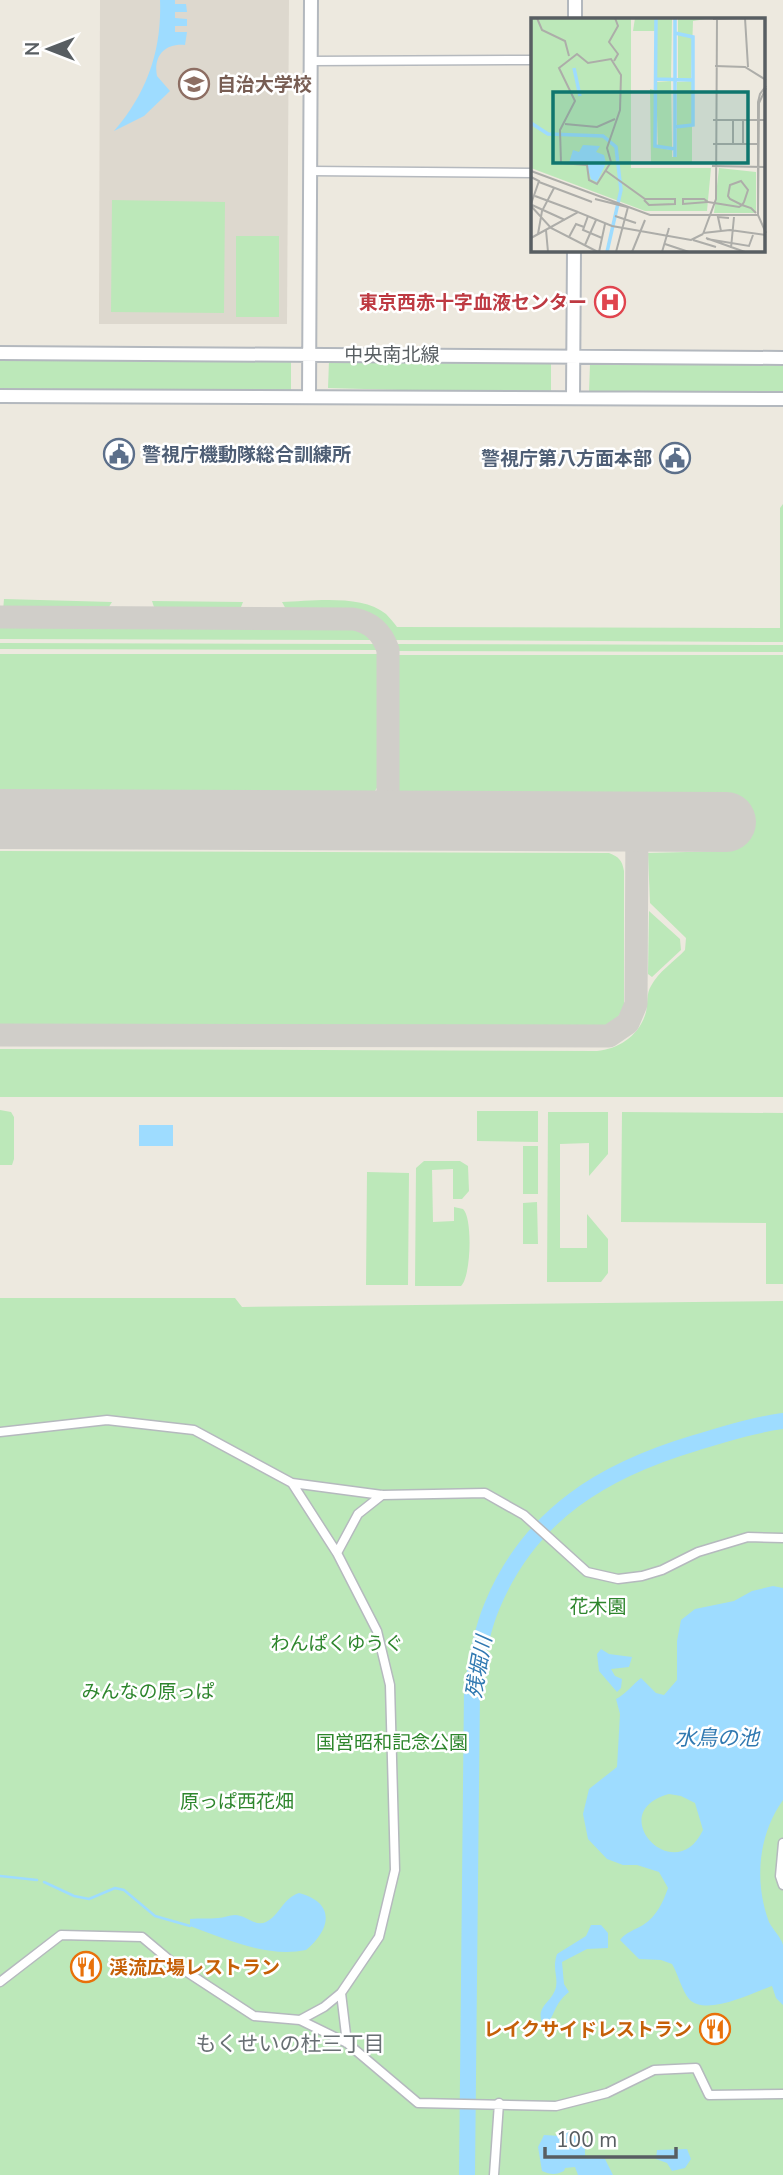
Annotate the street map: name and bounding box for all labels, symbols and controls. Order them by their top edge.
north arrow [14,14,84,84]
inset map [531,18,766,252]
text: N [20,42,46,56]
school or university icon: 自治大学校 [177,67,211,101]
place label: 自治大学校 [217,72,312,98]
hospital icon: 東京西赤十字血液センター [593,285,627,319]
place label: 東京西赤十字血液センター [359,290,587,316]
street label: 中央南北線 [344,342,440,368]
public building icon: 警視庁機動隊総合訓練所 [102,437,136,471]
public building icon: 警視庁第八方面本部 [658,441,692,475]
place label: 警視庁機動隊総合訓練所 [142,442,351,468]
place label: 警視庁第八方面本部 [481,446,652,472]
park label: 花木園 [569,1594,627,1620]
park label: わんぱくゆうぐ [270,1631,404,1657]
water label: 残堀川 [460,1632,499,1700]
park label: みんなの原っぱ [81,1679,215,1705]
water label: 水鳥の池 [675,1724,761,1752]
park label: 国営昭和記念公園 [316,1730,468,1756]
park label: 原っぱ西花畑 [180,1789,294,1815]
restaurant icon: 渓流広場レストラン [69,1950,103,1984]
place label: 渓流広場レストラン [109,1955,280,1981]
restaurant icon: レイクサイドレストラン [698,2012,732,2046]
place label: レイクサイドレストラン [483,2017,692,2043]
district label: もくせいの杜三丁目 [196,2030,385,2058]
scale bar [545,2116,676,2160]
text: 100 m [556,2126,617,2154]

